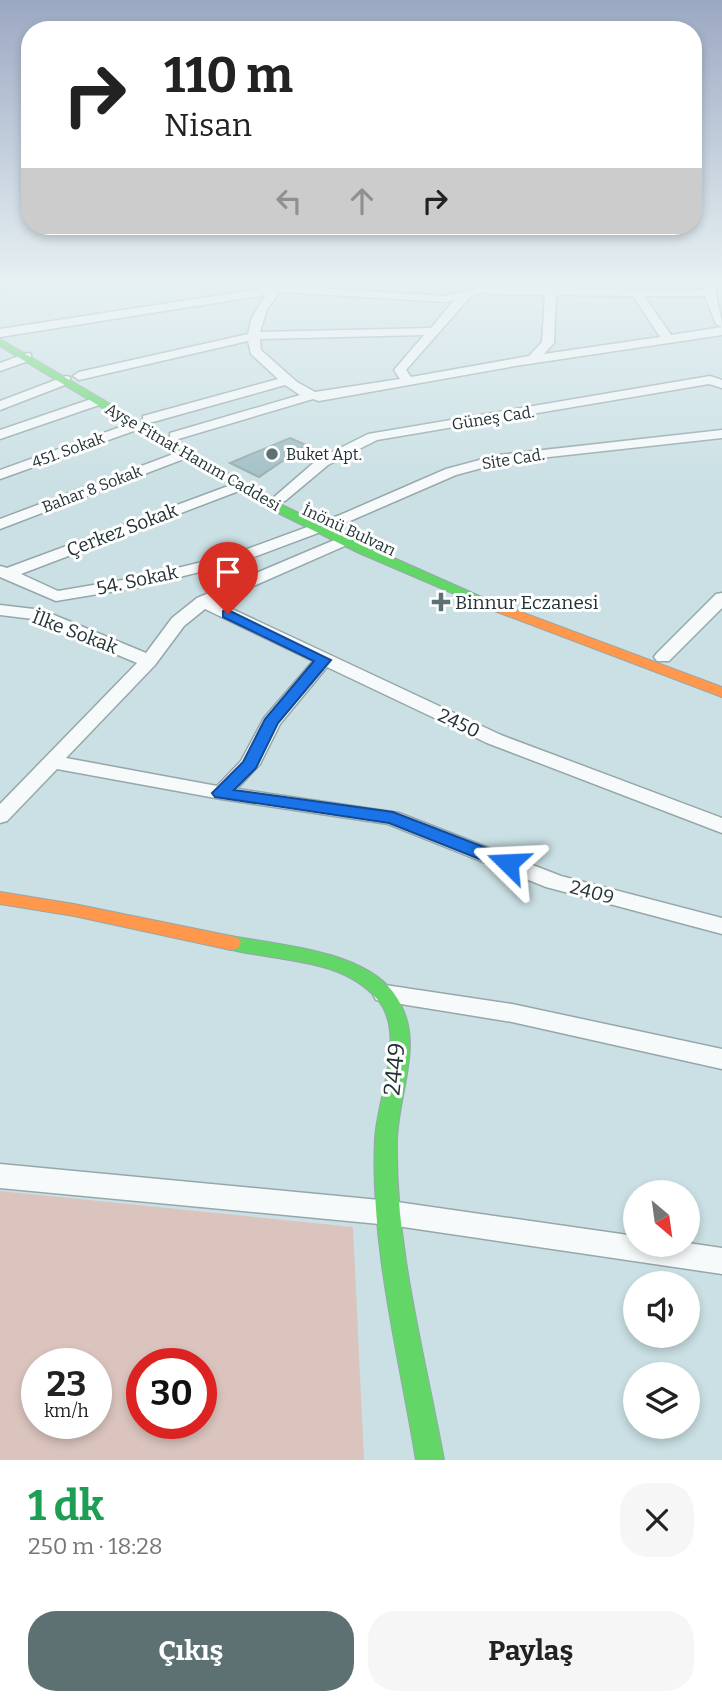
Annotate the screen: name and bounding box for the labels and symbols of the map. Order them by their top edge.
street label: Ayşe Fitnat Hanım Caddesi [102,399,284,515]
street label: Güneş Cad. [451,402,535,434]
street label: 451. Sokak [29,428,107,472]
place label: Buket Apt. [286,445,362,464]
street label: Site Cad. [480,445,546,473]
marker: Buket Apt. [264,446,280,462]
street label: Bahar 8 Sokak [39,461,145,517]
street label: Çerkez Sokak [63,498,181,562]
street label: İnönü Bulvarı [299,500,399,560]
pin [198,542,258,614]
street label: 54. Sokak [94,560,180,600]
place label: Binnur Eczanesi [455,591,599,614]
marker: Binnur Eczanesi [433,594,449,610]
street label: İlke Sokak [29,605,121,659]
street label: 2450 [434,703,484,743]
position arrow [471,826,545,900]
street label: 2409 [567,875,617,909]
street label: 2449 [377,1041,411,1097]
north arrow [623,1180,700,1256]
speed limit sign: 30 [126,1348,217,1439]

